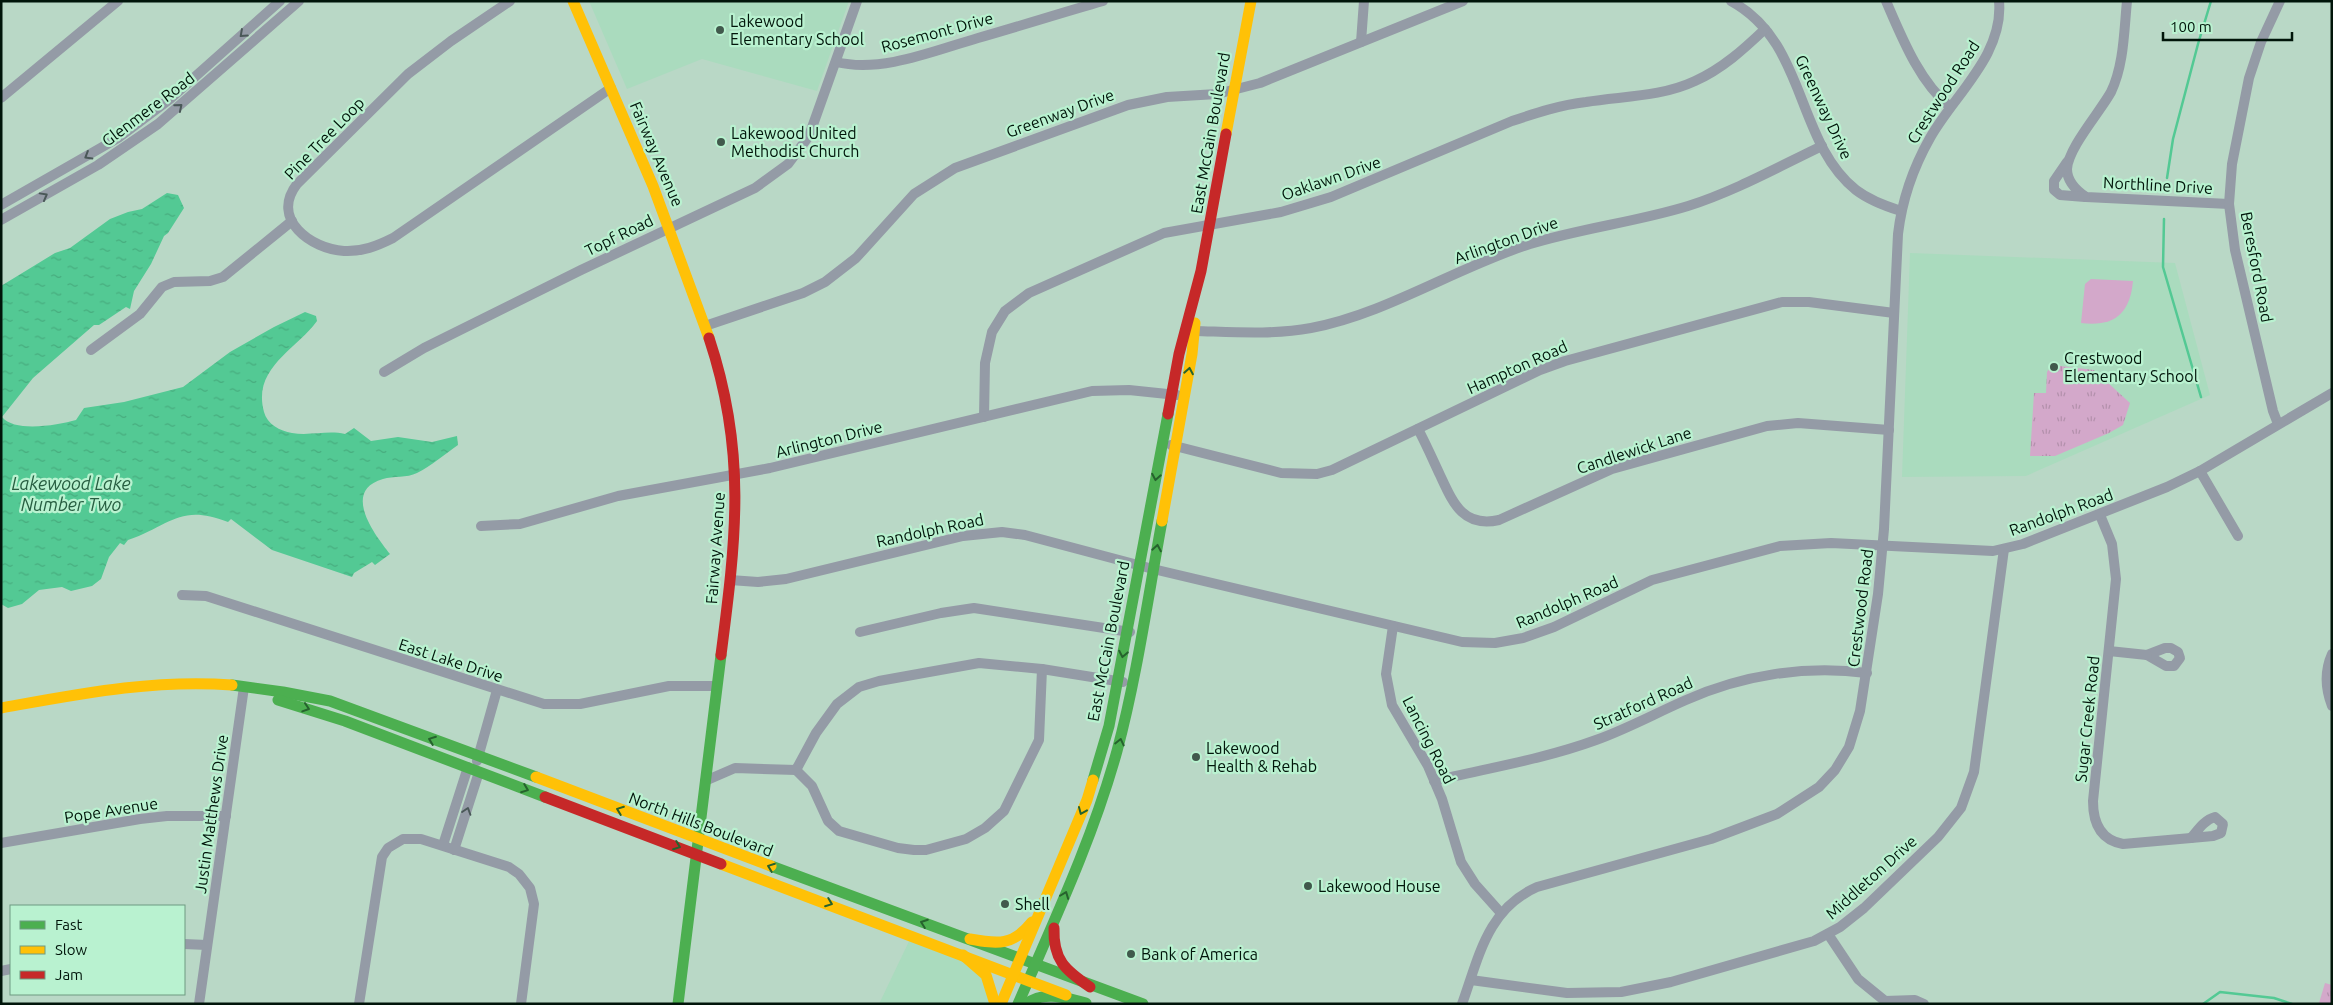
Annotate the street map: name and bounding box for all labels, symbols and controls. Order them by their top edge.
street label: Rosemont Drive [879,8,995,56]
scale bar [2163,10,2292,42]
place label: Lakewood Elementary School [730,12,864,48]
text: 100 m [2170,18,2212,35]
marker: Lakewood Elementary School [714,24,726,36]
one-way arrow [240,28,249,37]
street label: Crestwood Road [1903,37,1983,147]
street label: East McCain Boulevard [1187,51,1233,215]
street label: Greenway Drive [1792,52,1856,162]
street label: Glenmere Road [98,68,198,150]
street label: Greenway Drive [1004,85,1116,141]
street label: Pine Tree Loop [280,93,368,183]
street label: Fairway Avenue [627,99,687,209]
one-way arrow [174,103,183,112]
place label: Lakewood United Methodist Church [731,124,859,160]
marker: Lakewood United Methodist Church [715,136,727,148]
one-way arrow [85,149,94,159]
street label: Oaklawn Drive [1279,153,1383,203]
street label: Northline Drive [2103,173,2213,197]
one-way arrow [38,192,47,202]
street label: Beresford Road [2237,210,2277,324]
street label: Topf Road [582,211,656,259]
street label: Arlington Drive [1452,213,1560,267]
street label: Hampton Road [1464,337,1570,397]
place label: Crestwood Elementary School [2064,349,2198,385]
marker: Crestwood Elementary School [2048,361,2060,373]
one-way arrow [1184,367,1194,375]
street label: Arlington Drive [774,417,884,461]
street label: Candlewick Lane [1574,423,1694,477]
water label: Lakewood Lake Number Two [11,473,131,514]
one-way arrow [1152,473,1162,482]
street label: Randolph Road [2007,485,2115,539]
street label: Fairway Avenue [702,491,728,605]
street label: Randolph Road [875,510,985,550]
one-way arrow [1151,544,1161,552]
street label: Crestwood Road [1844,548,1876,668]
street label: East McCain Boulevard [1084,559,1132,723]
street label: Randolph Road [1513,572,1621,632]
street label: East Lake Drive [397,635,505,685]
one-way arrow [1118,650,1128,658]
street label: Sugar Creek Road [2071,655,2103,783]
street label: Stratford Road [1591,673,1695,733]
street label: Lancing Road [1399,693,1459,787]
one-way arrow [302,702,310,712]
street label: Justin Matthews Drive [191,733,231,895]
one-way arrow [429,735,437,745]
one-way arrow [1114,737,1125,746]
place label: Lakewood Health & Rehab [1206,739,1317,775]
marker: Lakewood Health & Rehab [1190,751,1202,763]
one-way arrow [520,783,529,793]
street label: North Hills Boulevard [626,788,776,860]
street label: Pope Avenue [63,794,159,826]
one-way arrow [616,806,624,816]
one-way arrow [1078,806,1088,815]
one-way arrow [461,807,471,815]
street label: Middleton Drive [1822,832,1920,922]
one-way arrow [672,840,681,850]
one-way arrow [767,863,776,874]
place label: Lakewood House [1318,877,1441,895]
marker: Lakewood House [1302,880,1314,892]
one-way arrow [1059,891,1070,900]
place label: Shell [1015,895,1050,913]
one-way arrow [824,897,833,908]
marker: Shell [999,898,1011,910]
legend [10,905,185,995]
text: Fast [55,916,83,933]
one-way arrow [920,919,928,929]
text: Slow [55,941,88,958]
place label: Bank of America [1141,945,1258,963]
marker: Bank of America [1125,948,1137,960]
text: Jam [55,966,83,983]

